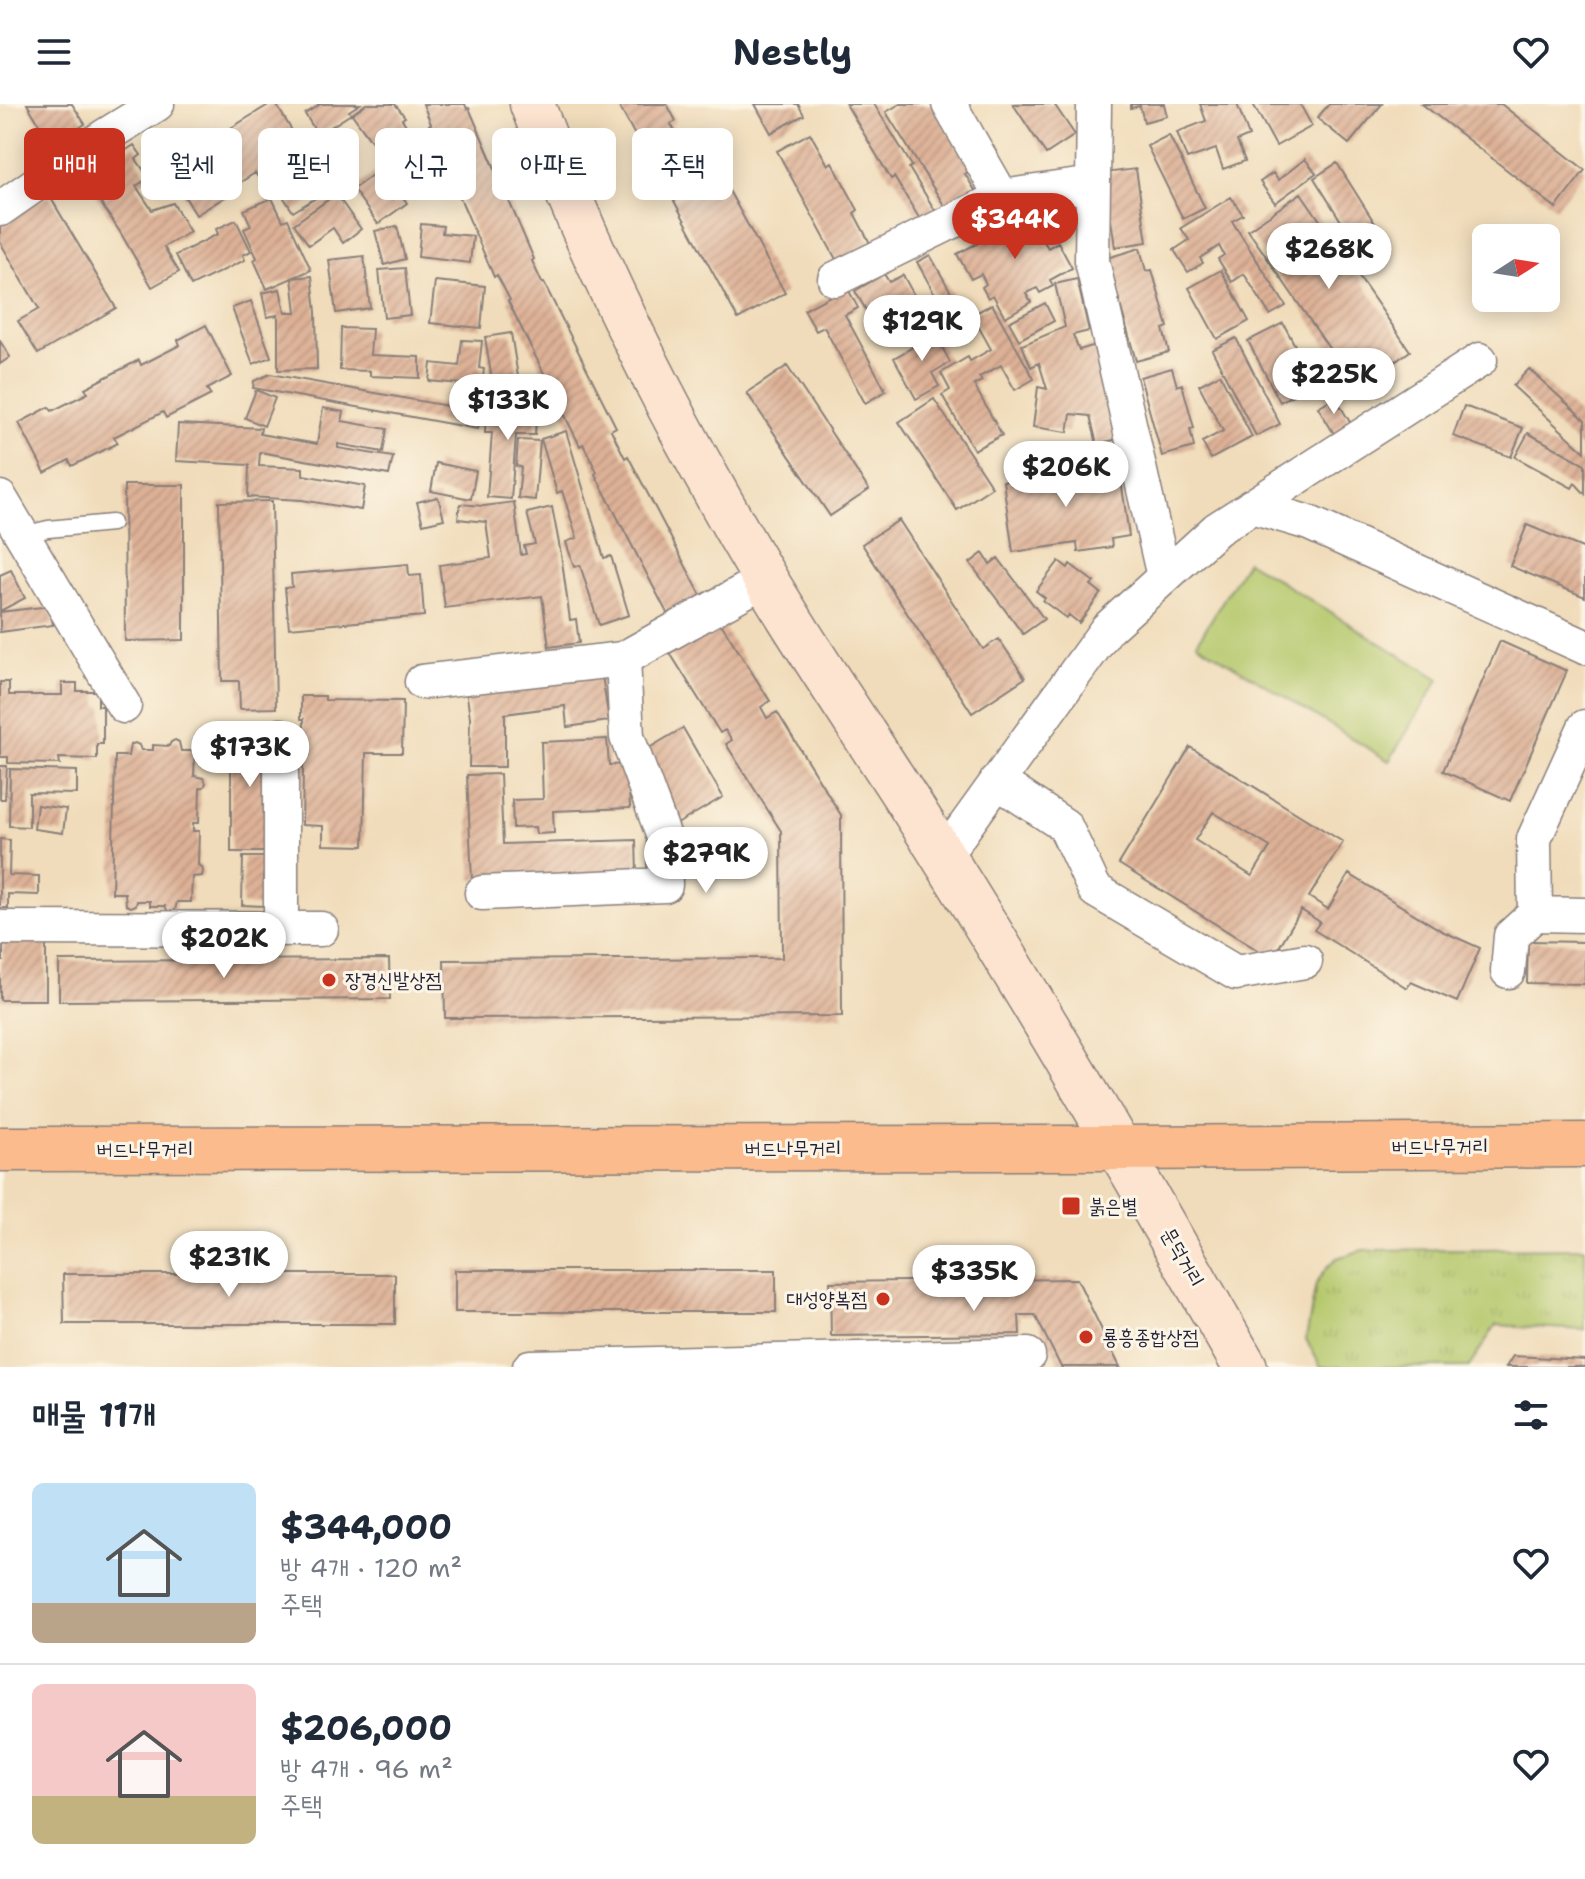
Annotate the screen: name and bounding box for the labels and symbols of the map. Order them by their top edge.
pin: $344K [959,193,1071,261]
pin: $268K [1273,223,1385,291]
north arrow [1472,224,1560,312]
pin: $129K [866,295,978,363]
pin: $225K [1278,348,1390,416]
pin: $133K [452,374,564,442]
pin: $206K [1010,441,1122,509]
pin: $173K [194,721,306,789]
pin: $279K [650,827,762,895]
pin: $202K [168,912,280,980]
place label: 장경신발상점 [345,967,442,993]
marker: 장경신발상점 [320,971,338,989]
street label: 버드나무거리 [1392,1133,1488,1159]
street label: 버드나무거리 [745,1135,841,1161]
street label: 버드나무거리 [97,1136,193,1162]
place label: 붉은별 [1089,1193,1137,1219]
marker: 붉은별 [1060,1195,1082,1217]
street label: 문덕거리 [1156,1223,1210,1291]
pin: $231K [173,1231,285,1299]
pin: $335K [918,1245,1030,1313]
place label: 대성양복점 [787,1286,867,1312]
marker: 대성양복점 [874,1290,892,1308]
place label: 룡흥종합상점 [1102,1324,1199,1350]
marker: 룡흥종합상점 [1077,1328,1095,1346]

